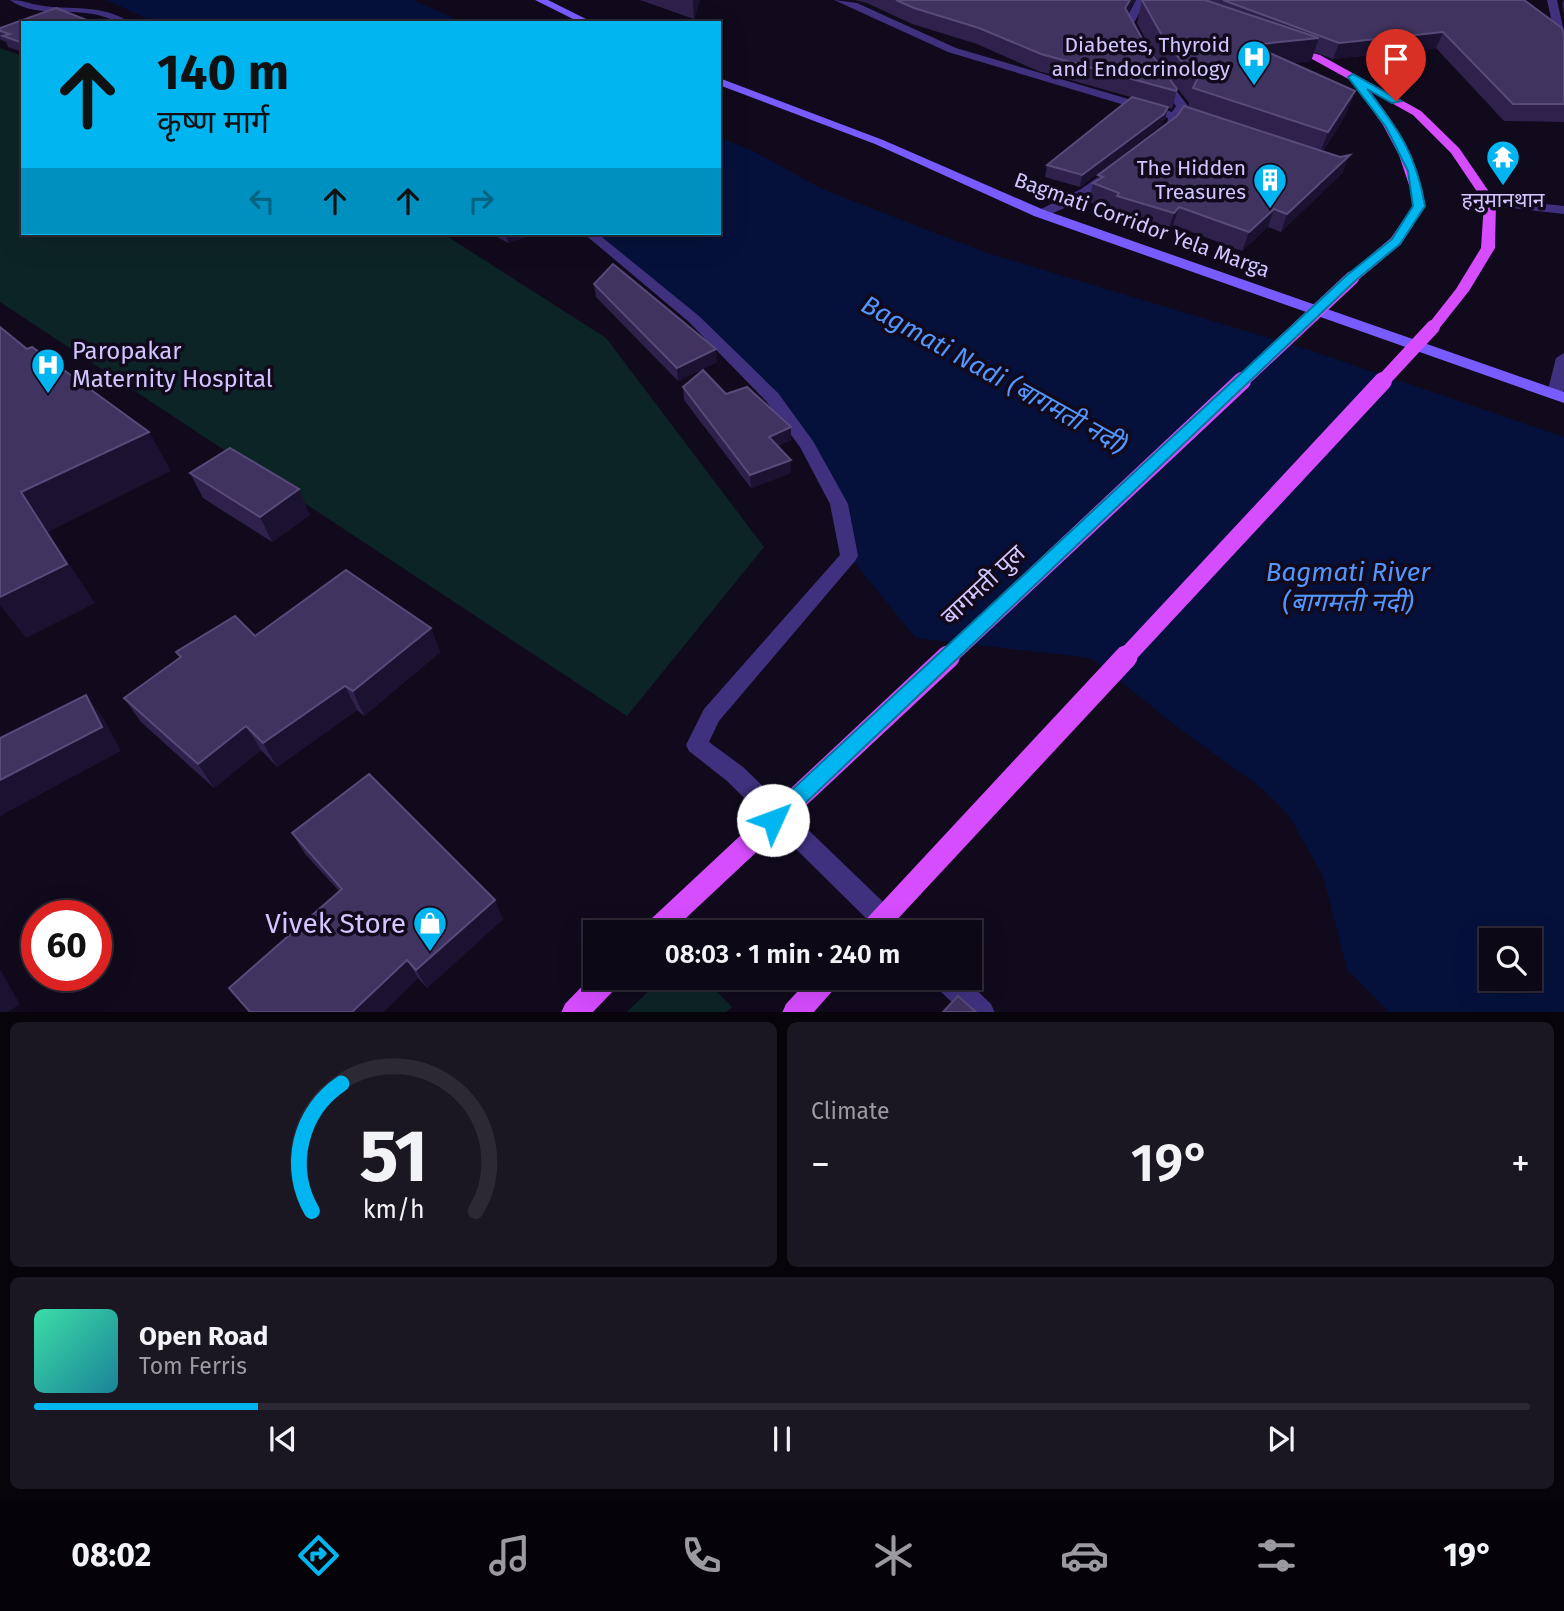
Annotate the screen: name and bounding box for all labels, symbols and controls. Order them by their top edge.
pin [1366,29,1426,101]
place label: Diabetes, Thyroid and Endocrinology [1052,32,1231,82]
hospital icon: Diabetes, Thyroid and Endocrinology [1235,38,1273,87]
icon: arrive [1377,40,1415,78]
text: 140 m [157,43,289,102]
icon: ahead [42,49,133,140]
text: कृष्ण मार्ग [157,103,269,141]
temple icon: हनुमानथान [1484,138,1522,187]
place label: The Hidden Treasures [1137,155,1246,205]
building icon: The Hidden Treasures [1251,161,1289,210]
street label: Bagmati Corridor Yela Marga [1011,167,1273,283]
icon: left [243,182,281,220]
icon: ahead [316,182,354,220]
icon: ahead [389,182,427,220]
icon: right [462,182,500,220]
place label: हनुमानथान [1462,187,1545,213]
water label: Bagmati Nadi (बागमती नदी) [856,289,1132,461]
place label: Paropakar Maternity Hospital [72,337,273,393]
hospital icon: Paropakar Maternity Hospital [29,346,67,395]
street label: बागमती पुल [935,539,1032,631]
water label: Bagmati River (बागमती नदी) [1266,557,1431,618]
position arrow [736,783,810,857]
speed limit sign: 60 [21,900,112,991]
shop icon: Vivek Store [411,904,449,953]
place label: Vivek Store [265,907,406,940]
map controls [1479,928,1542,991]
button: search [1479,928,1542,991]
text: 08:03 · 1 min · 240 m [665,939,900,970]
text: Climate [811,1097,890,1125]
text: 51 [359,1113,428,1200]
text: 19° [1131,1132,1210,1195]
text: − [811,1141,830,1187]
text: + [1511,1141,1530,1187]
text: km/h [363,1194,424,1224]
text: Open Road [139,1321,268,1352]
text: Tom Ferris [139,1352,247,1380]
icon: previous [264,1420,302,1458]
icon: pause [763,1420,801,1458]
icon: next [1262,1420,1300,1458]
icon: directions [294,1531,343,1580]
icon: music [485,1531,534,1580]
icon: phone [677,1531,726,1580]
icon: climate [869,1531,918,1580]
icon: car [1060,1531,1109,1580]
icon: filters [1252,1531,1301,1580]
text: 08:02 [71,1536,151,1574]
text: 19° [1443,1536,1493,1574]

